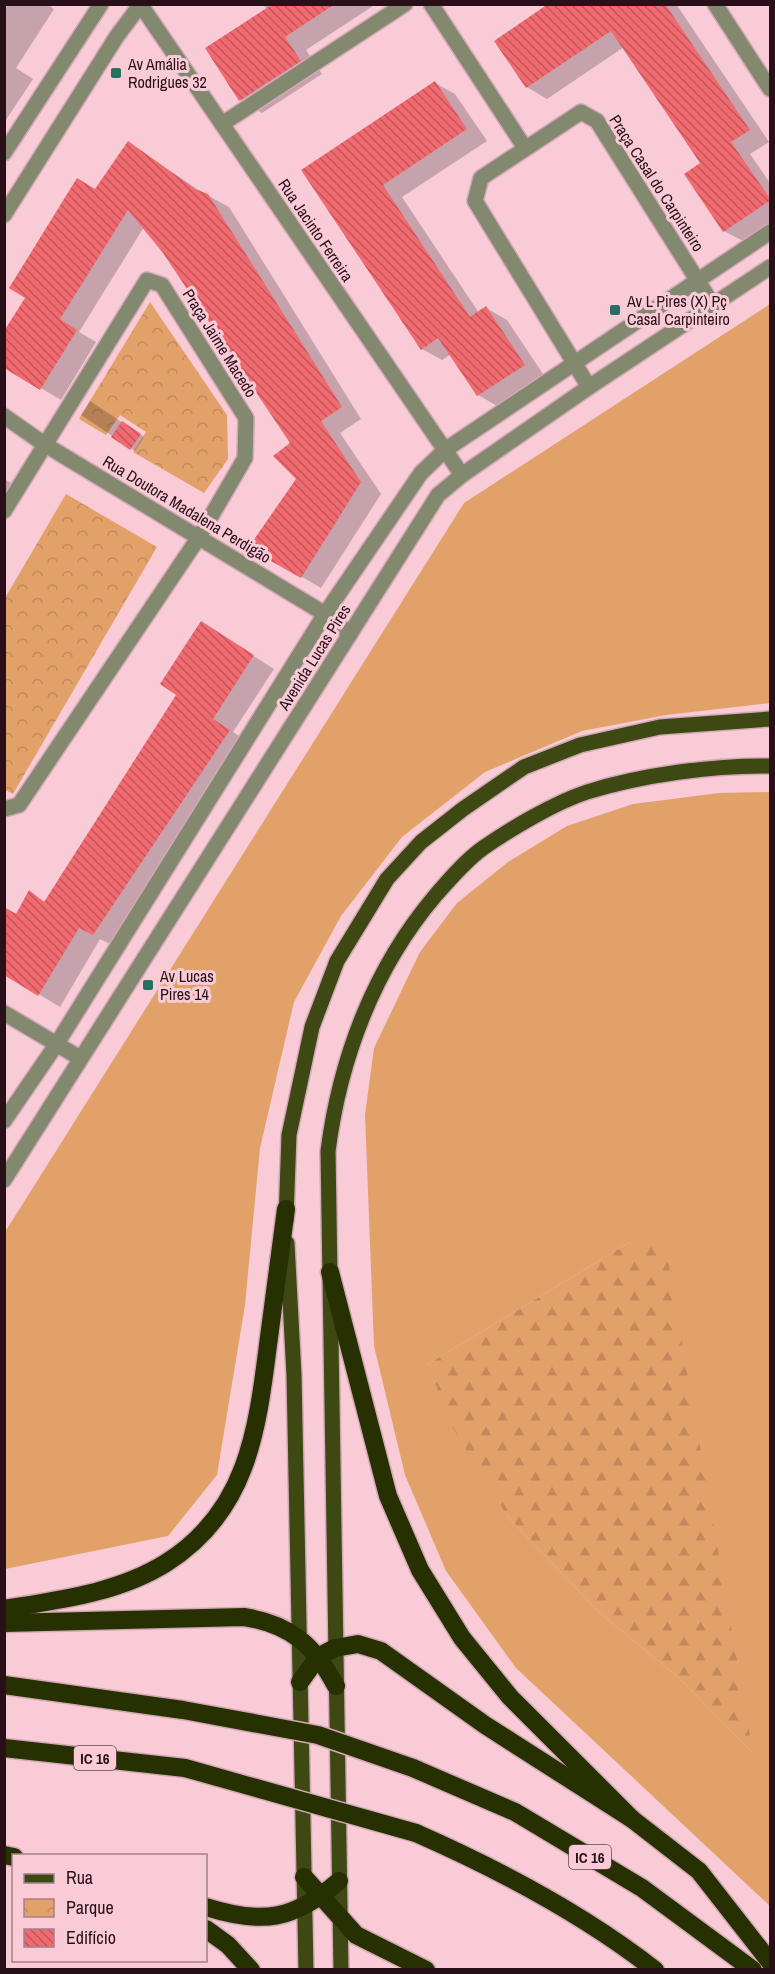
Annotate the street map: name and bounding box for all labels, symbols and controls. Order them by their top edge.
place label: Av Amália Rodrigues 32 [127,53,207,93]
marker: Av Amália Rodrigues 32 [109,66,123,80]
street label: Praça Casal do Carpinteiro [604,110,710,256]
street label: Rua Jacinto Ferreira [273,174,359,286]
street label: Praça Jaime Macedo [178,285,262,401]
place label: Av L Pires (X) Pç Casal Carpinteiro [626,290,730,330]
marker: Av L Pires (X) Pç Casal Carpinteiro [608,303,622,317]
street label: Rua Doutora Madalena Perdigão [99,450,275,568]
street label: Avenida Lucas Pires [272,600,355,715]
place label: Av Lucas Pires 14 [159,965,214,1005]
marker: Av Lucas Pires 14 [141,978,155,992]
road number: IC 16 [74,1746,116,1770]
road number: IC 16 [569,1845,611,1869]
legend [12,1854,207,1962]
text: Rua [66,1865,93,1890]
text: Parque [66,1895,114,1920]
text: Edifício [66,1925,116,1950]

